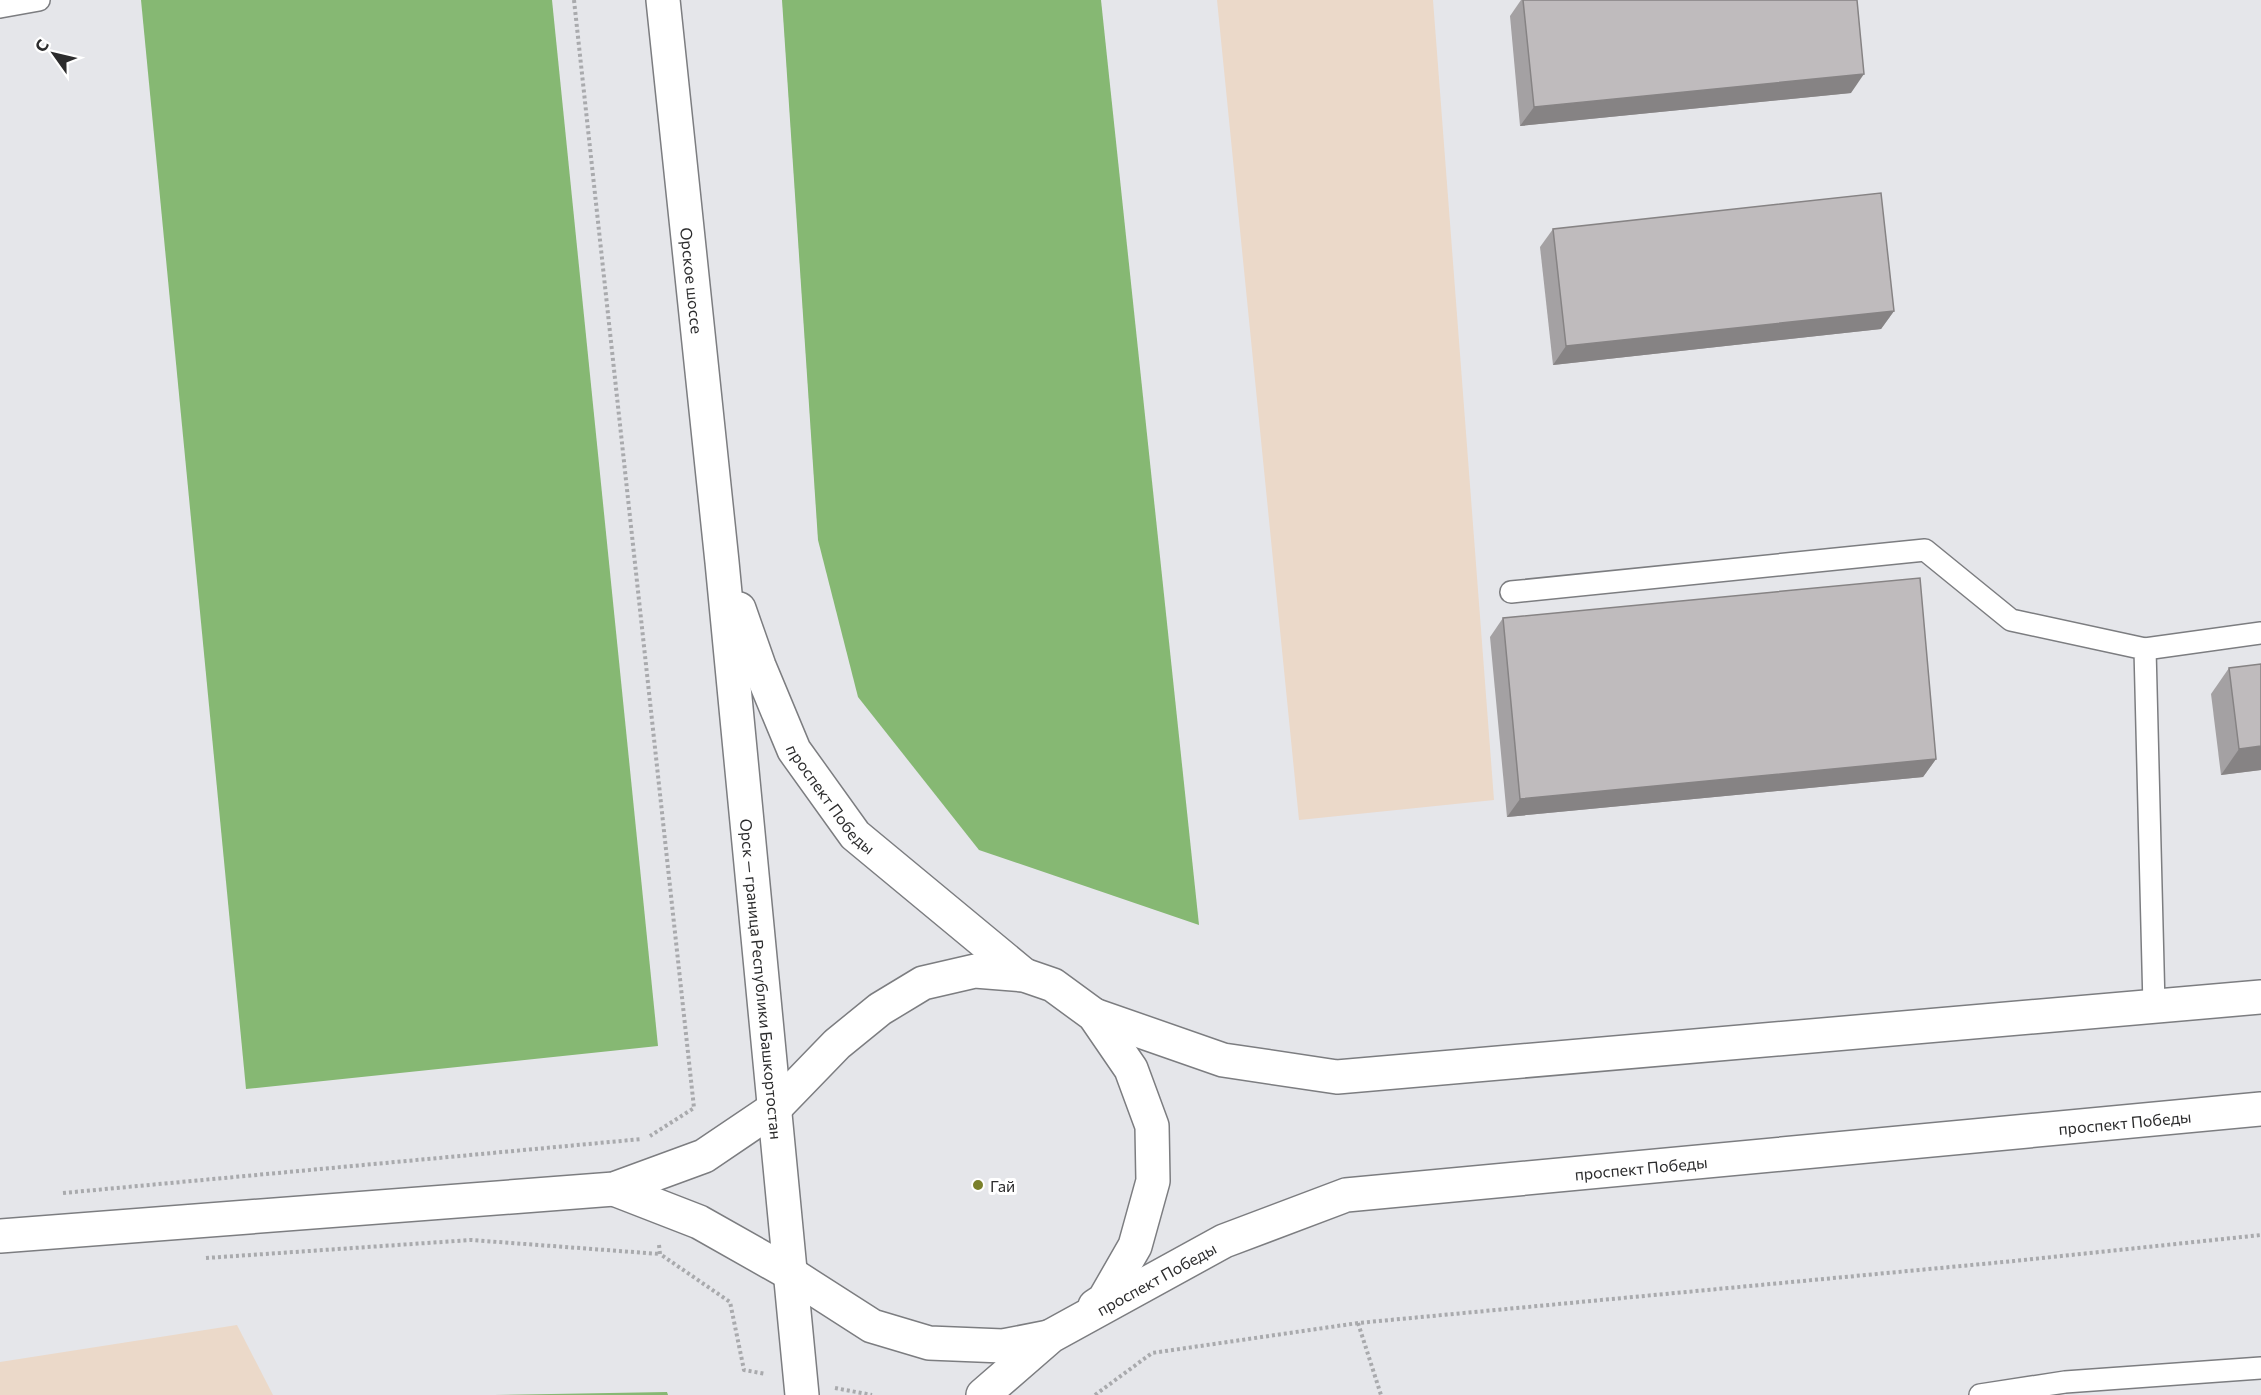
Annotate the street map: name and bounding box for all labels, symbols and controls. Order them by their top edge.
north arrow [24,24,84,84]
text: С [30,35,52,55]
street label: Орское шоссе [677,226,707,335]
street label: проспект Победы [783,742,879,857]
street label: Орск — граница Республики Башкортостан [737,818,787,1140]
street label: проспект Победы [2058,1106,2192,1138]
street label: проспект Победы [1574,1152,1708,1183]
place label: Гай [990,1176,1015,1195]
marker: Гай [971,1178,985,1192]
street label: проспект Победы [1093,1238,1219,1319]

